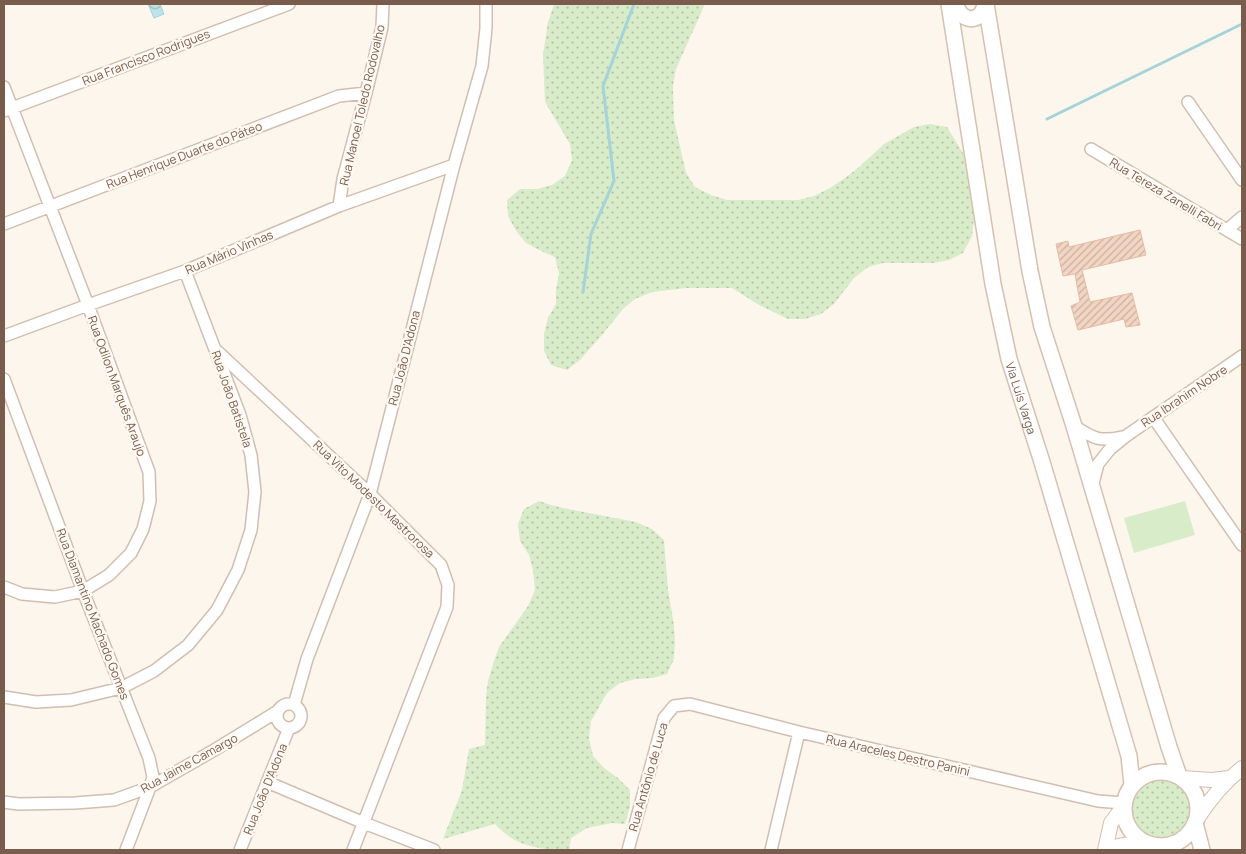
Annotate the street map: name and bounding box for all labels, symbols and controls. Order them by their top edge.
street label: Rua Manoel Toledo Rodovalho [335,23,389,187]
street label: Rua Francisco Rodrigues [80,25,212,89]
street label: Rua Henrique Duarte do Páteo [104,117,264,193]
street label: Rua Tereza Zanelli Fabri [1106,154,1226,234]
street label: Rua Mário Vinhas [182,226,276,278]
street label: Rua João D'Adona [384,309,424,407]
street label: Rua Odilon Marquês Araujo [84,313,150,459]
street label: Rua João Batistela [207,348,257,450]
street label: Via Luís Varga [1002,360,1041,436]
street label: Rua Ibrahim Nobre [1138,361,1230,431]
street label: Rua Vito Modesto Mastrorosa [310,436,438,562]
street label: Rua Diamantino Machado Gomes [52,526,134,702]
street label: Rua Antônio de Luca [624,721,672,833]
street label: Rua Jaime Camargo [137,729,241,797]
street label: Rua Araceles Destro Panini [824,730,972,780]
street label: Rua João D'Adona [239,741,291,837]

